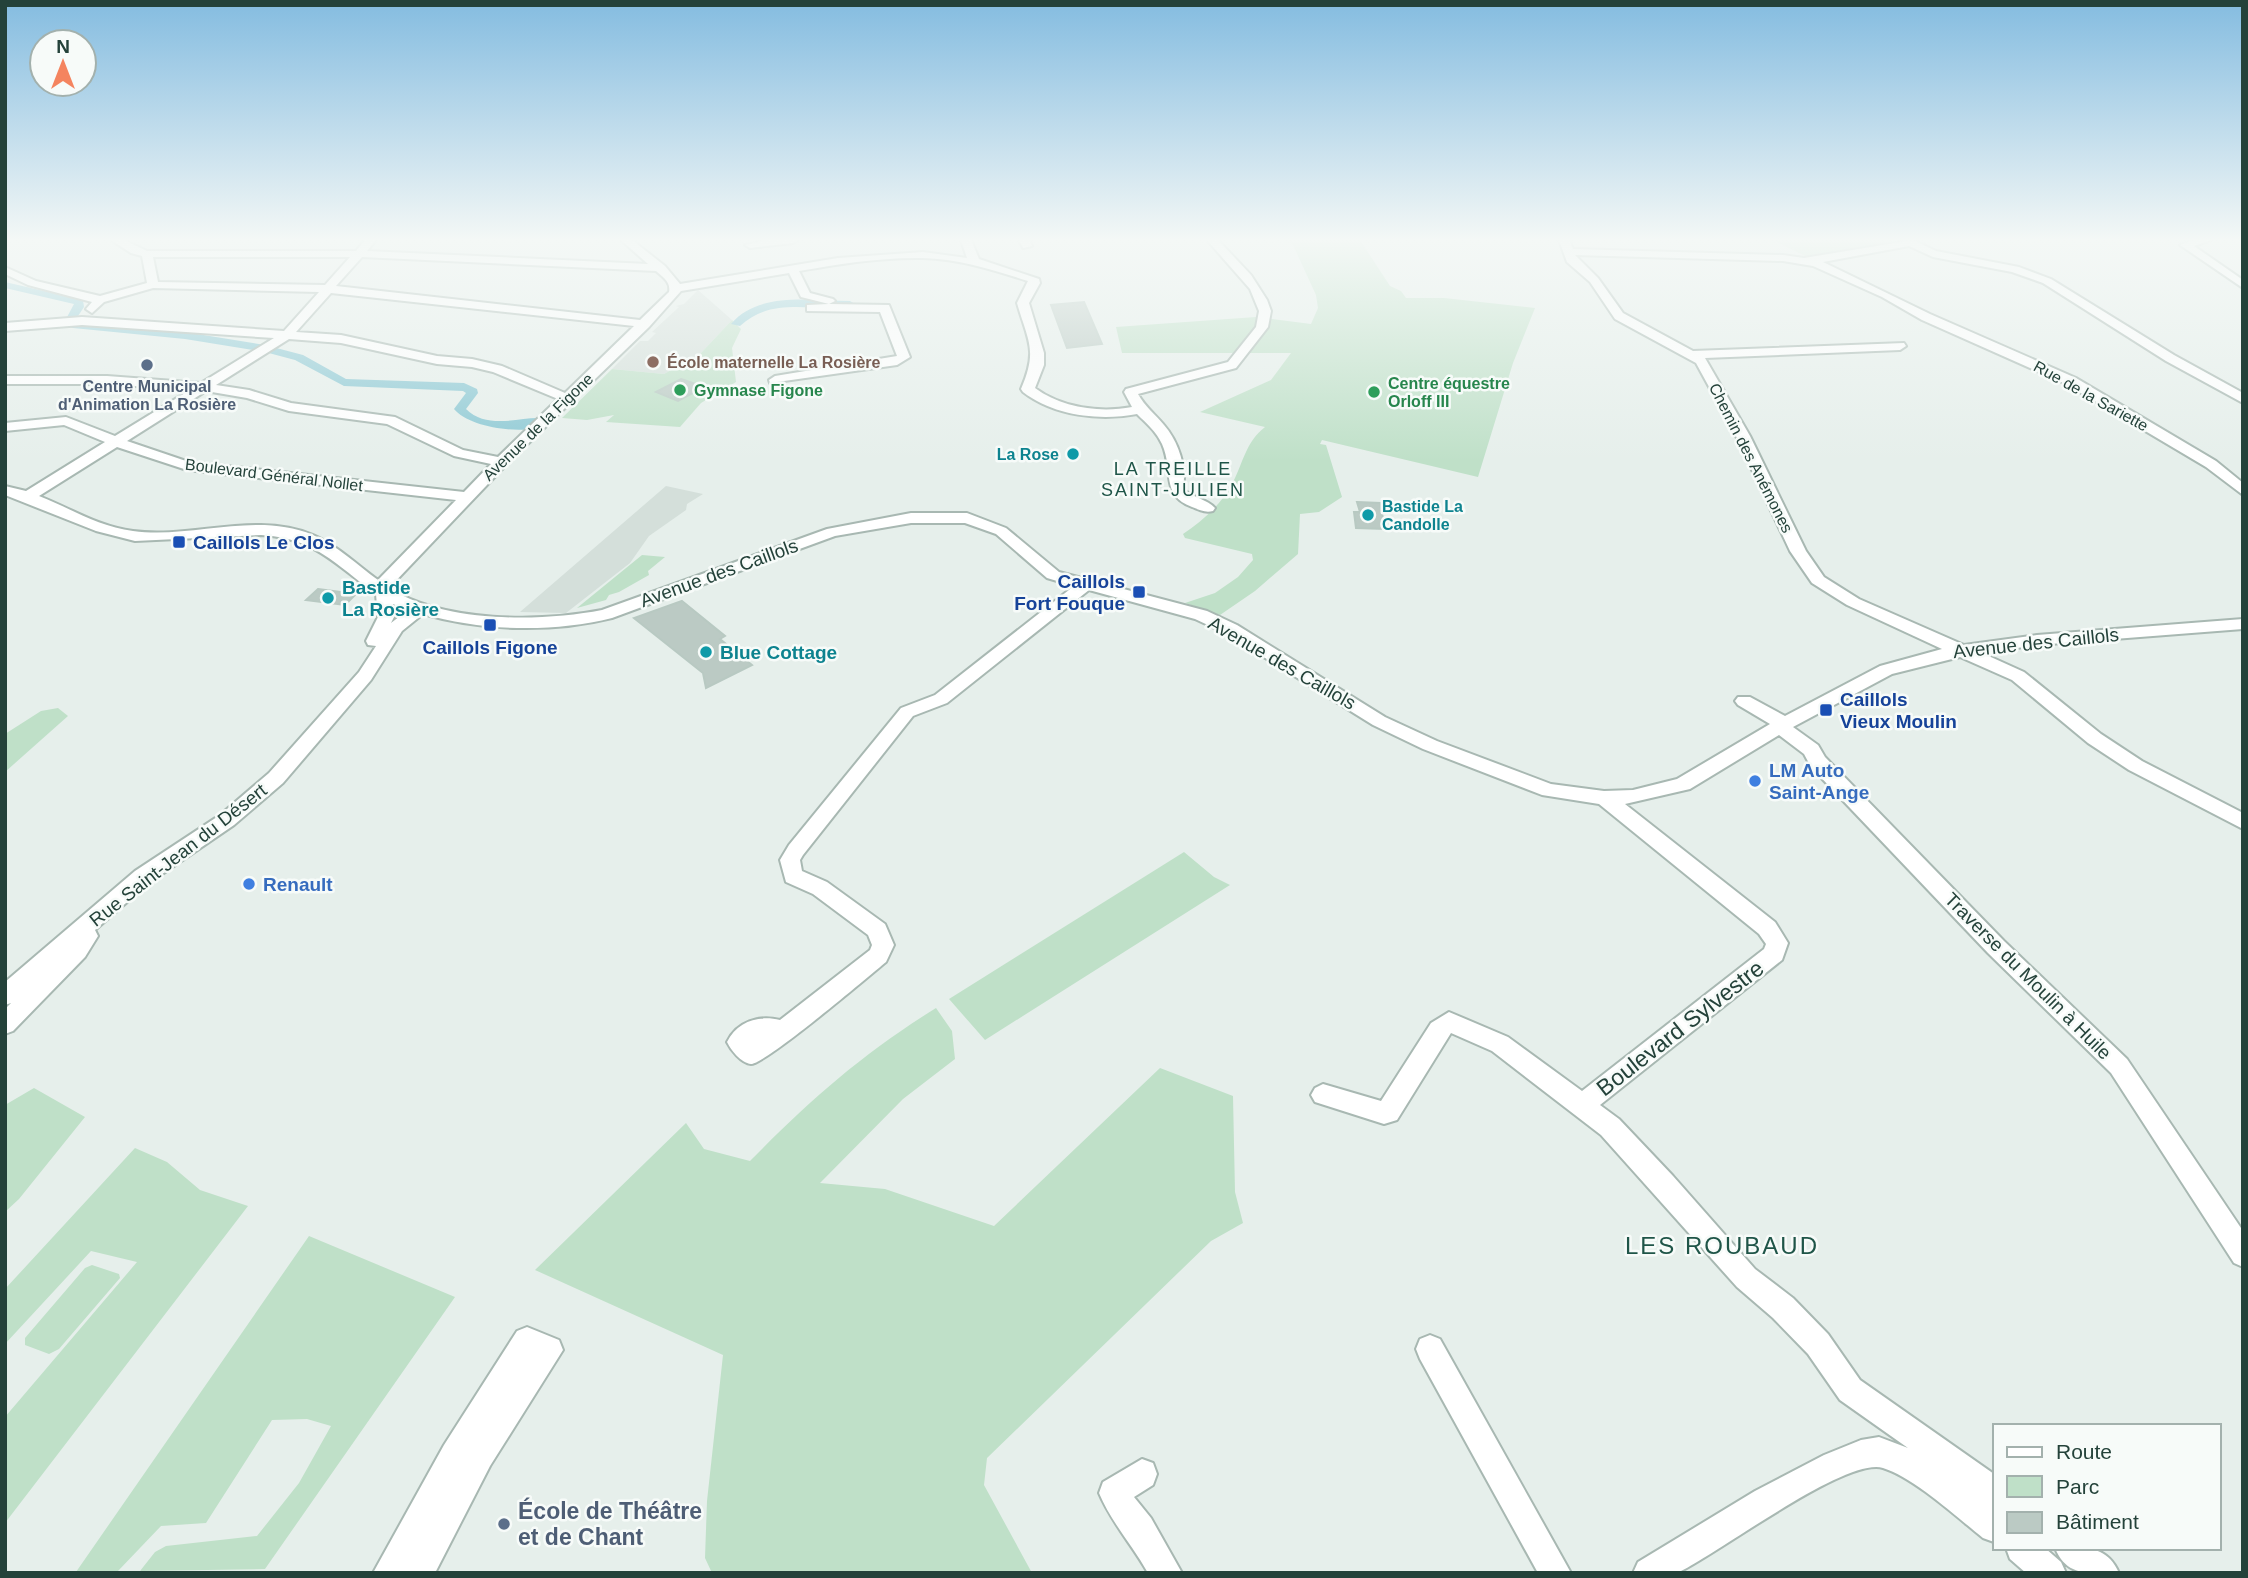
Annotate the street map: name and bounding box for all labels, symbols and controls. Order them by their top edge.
north arrow [28,28,98,98]
text: N [56,36,70,57]
place label: École maternelle La Rosière [667,353,881,371]
marker: École maternelle La Rosière [645,354,661,370]
marker: Centre Municipal d'Animation La Rosière [139,357,155,373]
street label: Rue de la Sariette [2031,358,2151,435]
street label: Avenue de la Figone [479,370,597,484]
place label: Centre équestre Orloff III [1388,375,1510,410]
place label: Centre Municipal d'Animation La Rosière [58,378,236,413]
street label: Chemin des Anémones [1706,380,1796,536]
marker: Gymnase Figone [672,382,688,398]
place label: Gymnase Figone [694,382,823,399]
marker: Centre équestre Orloff III [1366,384,1382,400]
place label: La Rose [997,446,1059,463]
marker: La Rose [1065,446,1081,462]
street label: Boulevard Général Nollet [184,456,364,494]
district label: LA TREILLE SAINT-JULIEN [1101,459,1245,500]
place label: Bastide La Candolle [1382,498,1463,533]
marker: Bastide La Candolle [1360,507,1376,523]
place label: Caillols Le Clos [193,532,334,553]
marker: Caillols Le Clos [171,534,187,550]
street label: Avenue des Caillols [637,535,801,611]
place label: Caillols Fort Fouque [1014,571,1125,614]
place label: Bastide La Rosière [342,577,439,620]
marker: Caillols Fort Fouque [1131,584,1147,600]
marker: Bastide La Rosière [320,590,336,606]
street label: Avenue des Caillols [1205,612,1359,714]
marker: Caillols Figone [482,617,498,633]
street label: Avenue des Caillols [1952,624,2120,662]
place label: Caillols Figone [422,637,558,658]
place label: Blue Cottage [720,642,837,663]
marker: Blue Cottage [698,644,714,660]
place label: Caillols Vieux Moulin [1840,689,1957,732]
marker: Caillols Vieux Moulin [1818,702,1834,718]
place label: LM Auto Saint-Ange [1769,760,1869,803]
marker: LM Auto Saint-Ange [1747,773,1763,789]
street label: Rue Saint-Jean du Désert [85,779,271,931]
place label: Renault [263,874,333,895]
marker: Renault [241,876,257,892]
street label: Traverse du Moulin à Huile [1941,889,2115,1063]
street label: Boulevard Sylvestre [1591,955,1769,1101]
district label: LES ROUBAUD [1625,1232,1819,1259]
legend [1993,1424,2220,1550]
text: Route [2056,1440,2112,1463]
text: Parc [2056,1475,2099,1498]
place label: École de Théâtre et de Chant [518,1497,702,1550]
text: Bâtiment [2056,1510,2139,1533]
marker: École de Théâtre et de Chant [496,1516,512,1532]

